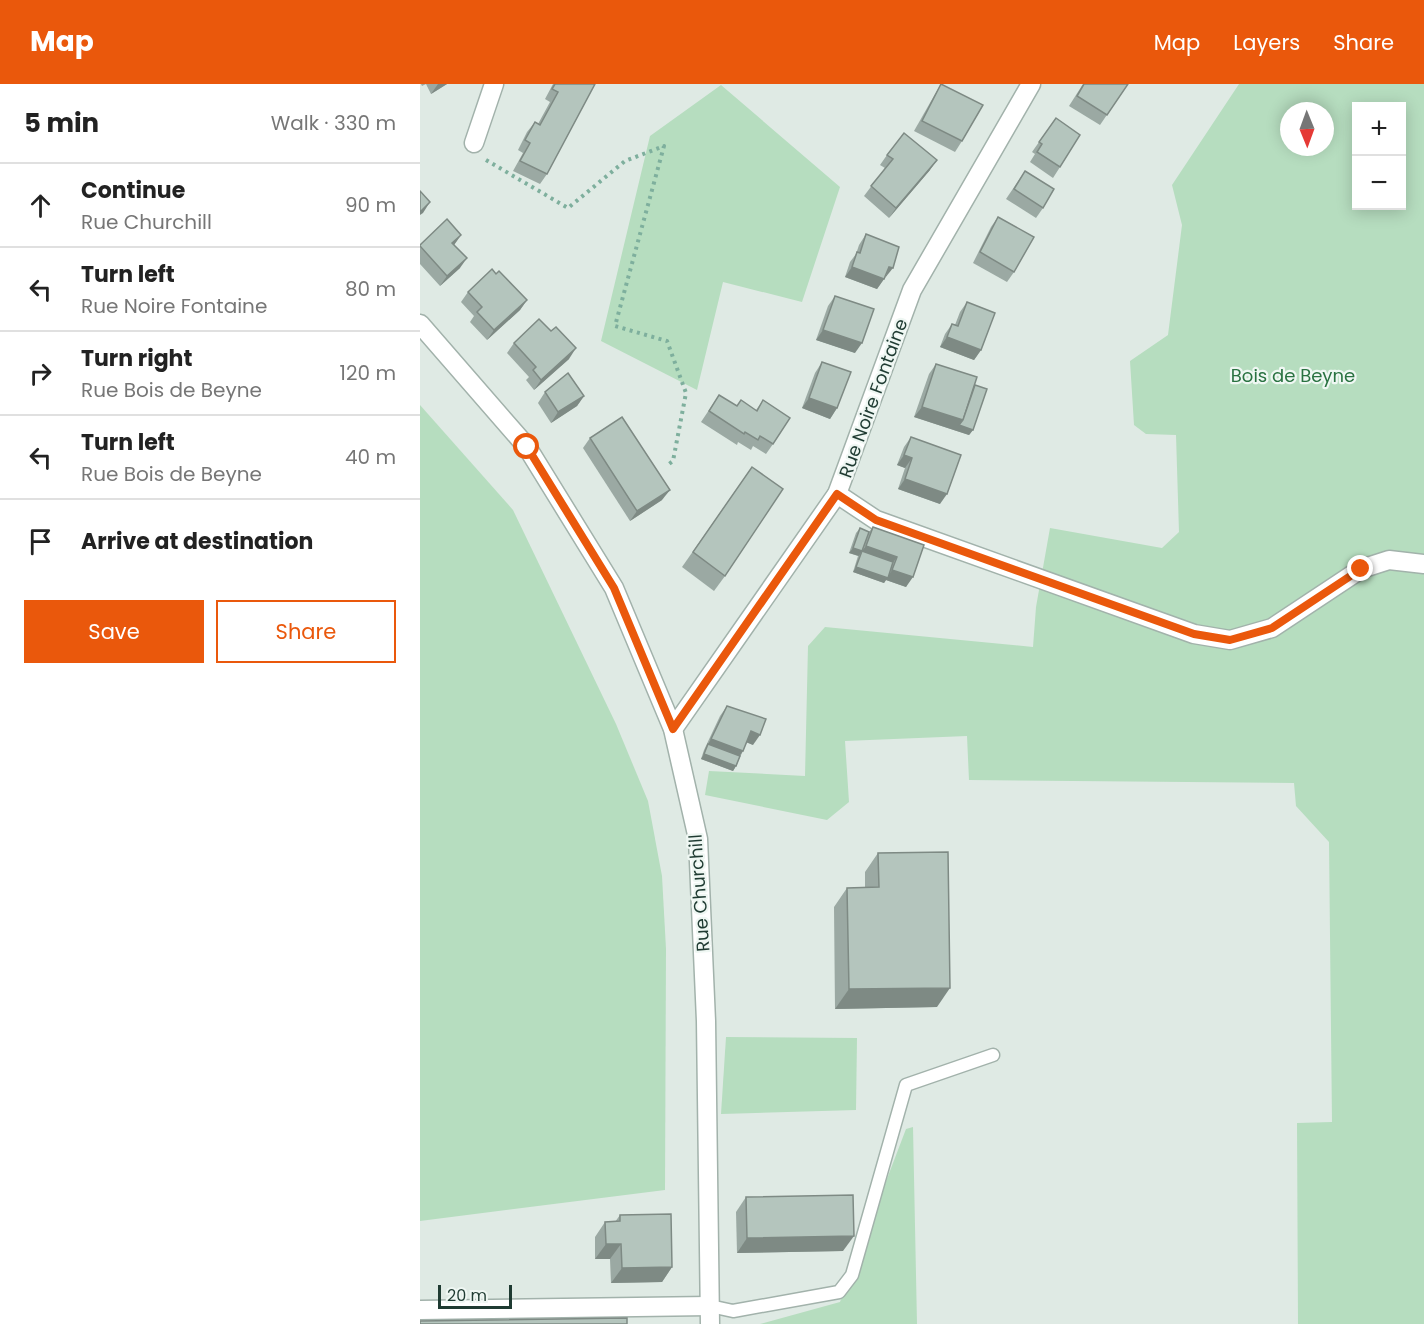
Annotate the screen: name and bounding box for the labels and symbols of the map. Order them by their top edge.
north arrow [1280,102,1334,156]
street label: Rue Noire Fontaine [833,315,913,481]
park label: Bois de Beyne [1231,363,1355,388]
route start [513,433,539,459]
route end [1347,555,1373,581]
street label: Rue Churchill [682,833,716,953]
scale bar [438,1282,512,1310]

